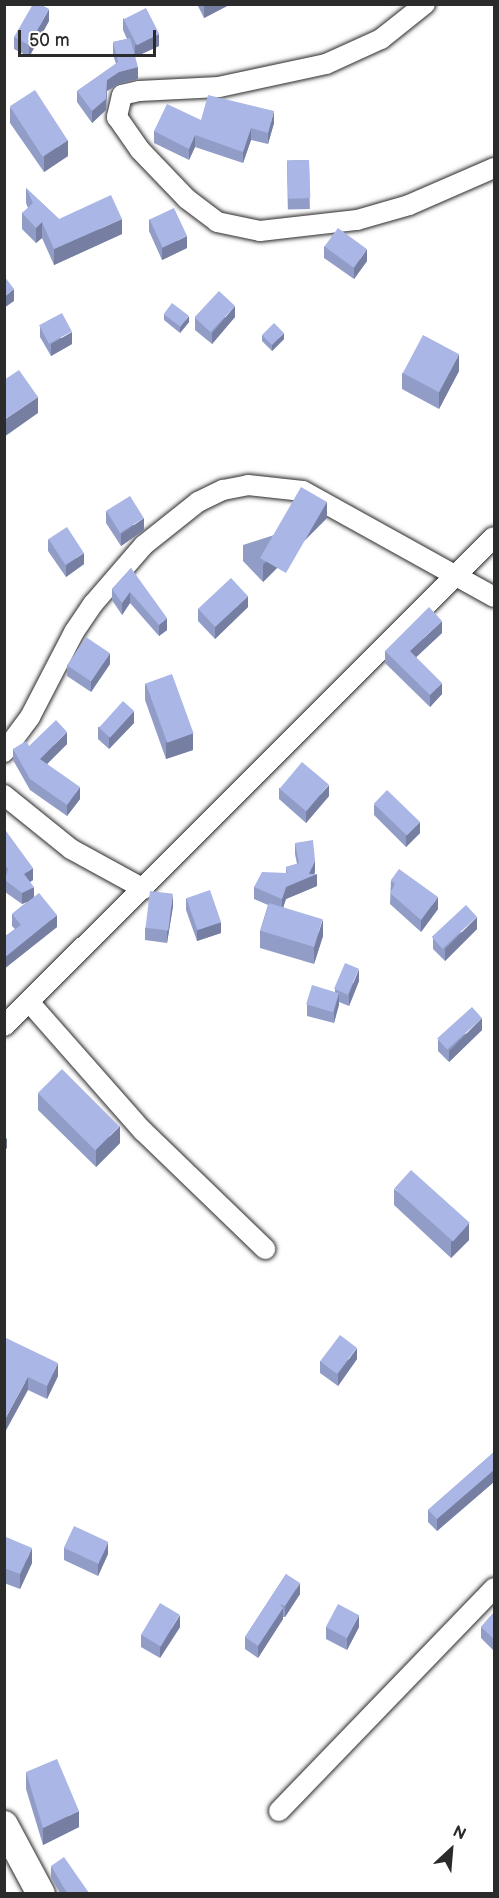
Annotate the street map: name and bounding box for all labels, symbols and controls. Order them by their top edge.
scale bar [21,18,159,56]
text: 50 m [29,30,70,51]
north arrow [421,1820,481,1880]
text: N [450,1822,469,1845]

